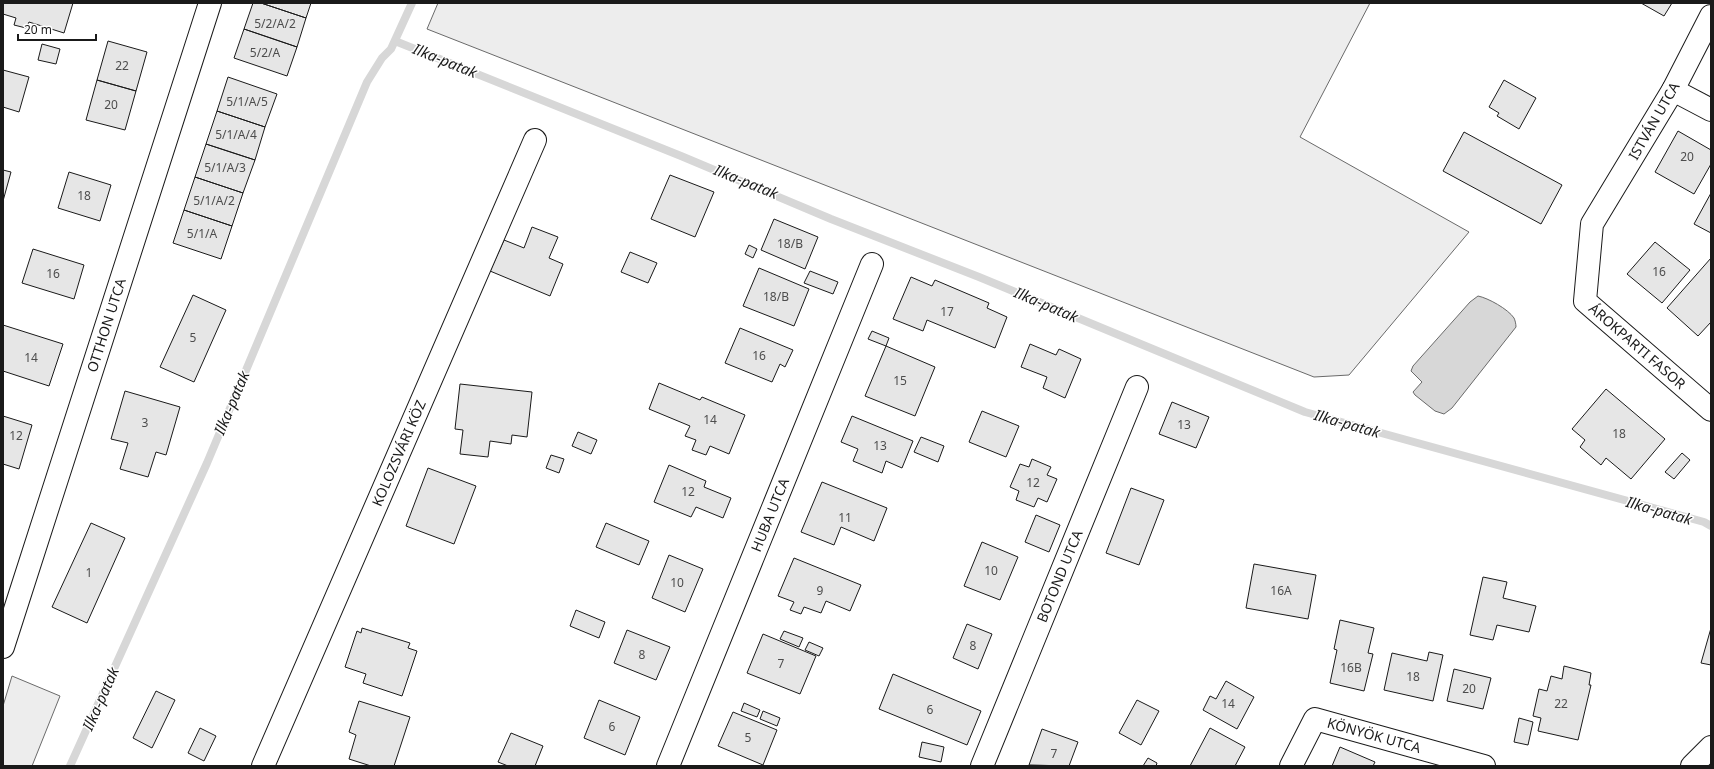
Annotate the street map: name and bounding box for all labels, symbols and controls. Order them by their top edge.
house number: 5/2/A/2 [254,15,296,32]
scale bar [18,16,96,42]
text: 20 m [24,21,52,38]
water label: Ilka-patak [409,38,481,82]
house number: 5/2/A [250,44,280,61]
house number: 22 [115,57,129,74]
street label: ISTVÁN UTCA [1624,78,1684,163]
house number: 5/1/A/5 [226,93,268,110]
house number: 20 [104,96,118,113]
house number: 5/1/A/4 [215,126,257,143]
house number: 20 [1680,148,1694,165]
house number: 5/1/A/3 [204,159,246,176]
water label: Ilka-patak [710,159,782,203]
house number: 18 [77,187,91,204]
house number: 5/1/A/2 [193,192,235,209]
house number: 5/1/A [187,225,217,242]
house number: 18/B [777,235,803,252]
house number: 16 [1652,263,1666,280]
house number: 16 [46,265,60,282]
street label: OTTHON UTCA [82,276,130,374]
water label: Ilka-patak [1010,281,1082,327]
house number: 18/B [763,288,789,305]
street label: ÁROKPARTI FASOR [1585,299,1690,393]
house number: 17 [940,303,954,320]
house number: 5 [190,329,197,346]
house number: 16 [752,347,766,364]
house number: 14 [24,349,38,366]
water label: Ilka-patak [208,367,254,439]
house number: 15 [893,372,907,389]
street label: KOLOZSVÁRI KÖZ [367,397,430,509]
water label: Ilka-patak [1311,404,1383,442]
house number: 14 [703,411,717,428]
house number: 3 [142,414,149,431]
house number: 13 [1177,416,1191,433]
house number: 18 [1612,425,1626,442]
house number: 12 [9,427,23,444]
house number: 13 [873,437,887,454]
house number: 12 [1026,474,1040,491]
street label: HUBA UTCA [746,475,793,554]
house number: 12 [681,483,695,500]
water label: Ilka-patak [1623,491,1695,529]
house number: 11 [838,509,852,526]
street label: BOTOND UTCA [1032,527,1087,625]
house number: 10 [984,562,998,579]
house number: 1 [86,564,92,581]
house number: 10 [670,574,684,591]
house number: 9 [817,582,824,599]
house number: 16A [1270,582,1292,599]
house number: 8 [970,637,977,654]
house number: 8 [639,646,646,663]
house number: 7 [778,655,785,672]
house number: 16B [1340,659,1362,676]
water label: Ilka-patak [77,663,123,734]
house number: 18 [1406,668,1420,685]
house number: 20 [1462,680,1476,697]
house number: 14 [1221,695,1235,712]
house number: 22 [1554,695,1568,712]
house number: 6 [927,701,934,718]
street label: KÖNYÖK UTCA [1325,713,1423,757]
house number: 6 [609,718,616,735]
house number: 5 [745,729,752,746]
house number: 7 [1051,745,1058,762]

